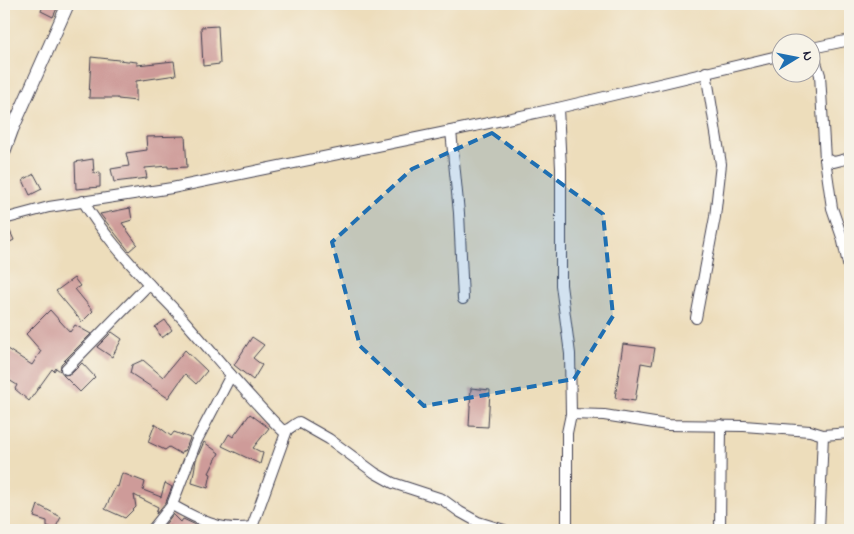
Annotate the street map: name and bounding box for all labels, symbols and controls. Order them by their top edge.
north arrow [772,32,822,82]
text: N [796,50,818,62]

